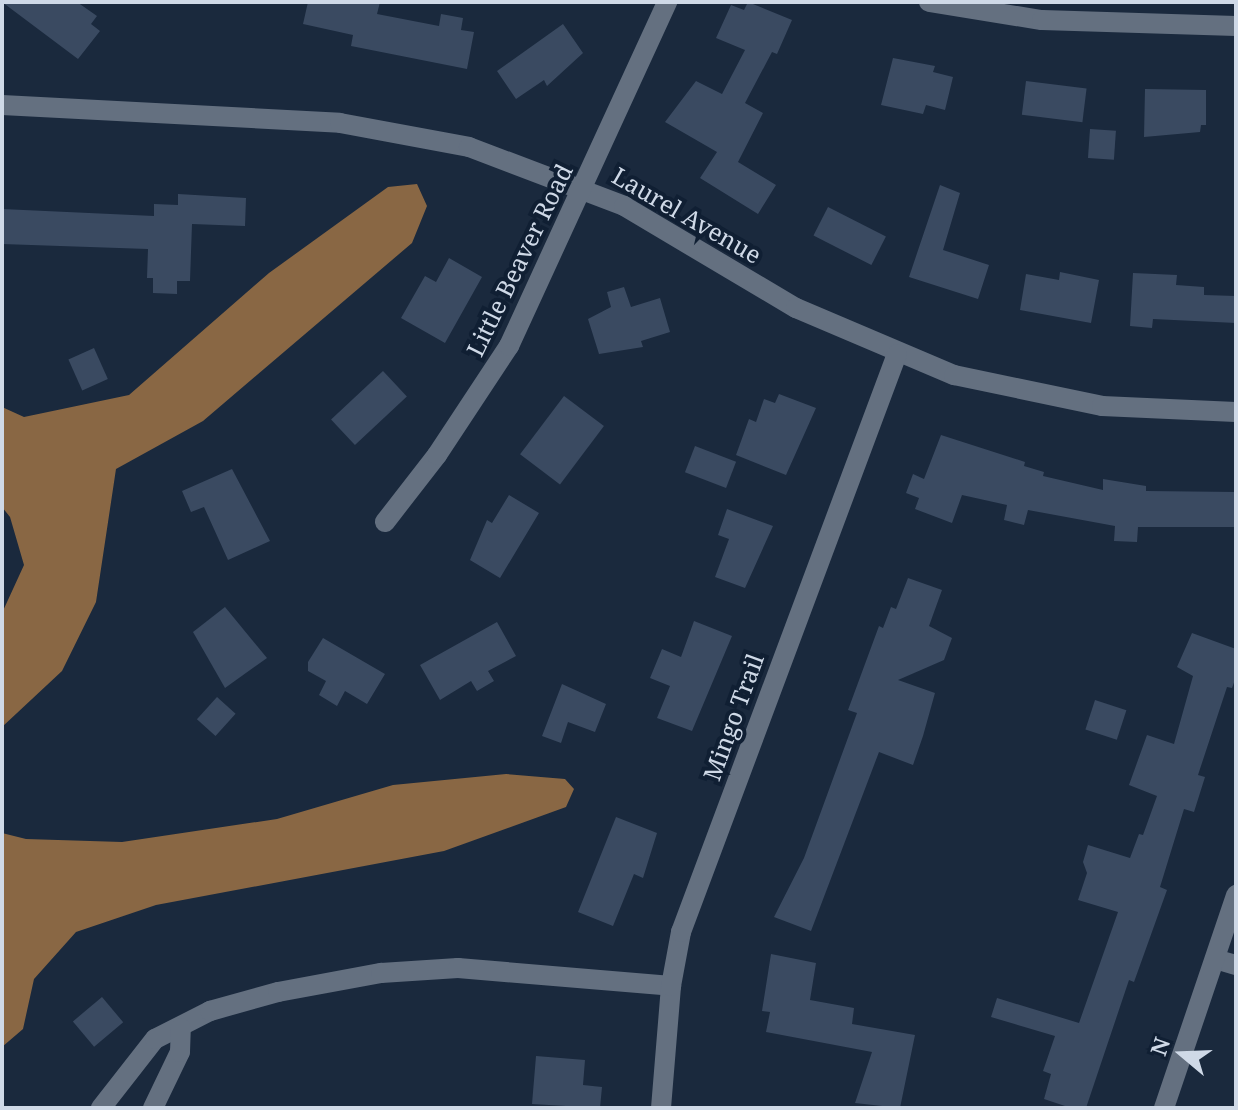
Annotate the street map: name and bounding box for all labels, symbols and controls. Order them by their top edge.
street label: Little Beaver Road [460,159,578,361]
street label: Laurel Avenue [607,161,767,269]
street label: Mingo Trail [697,650,769,784]
north arrow [1142,1014,1222,1094]
text: N [1142,1033,1176,1059]

